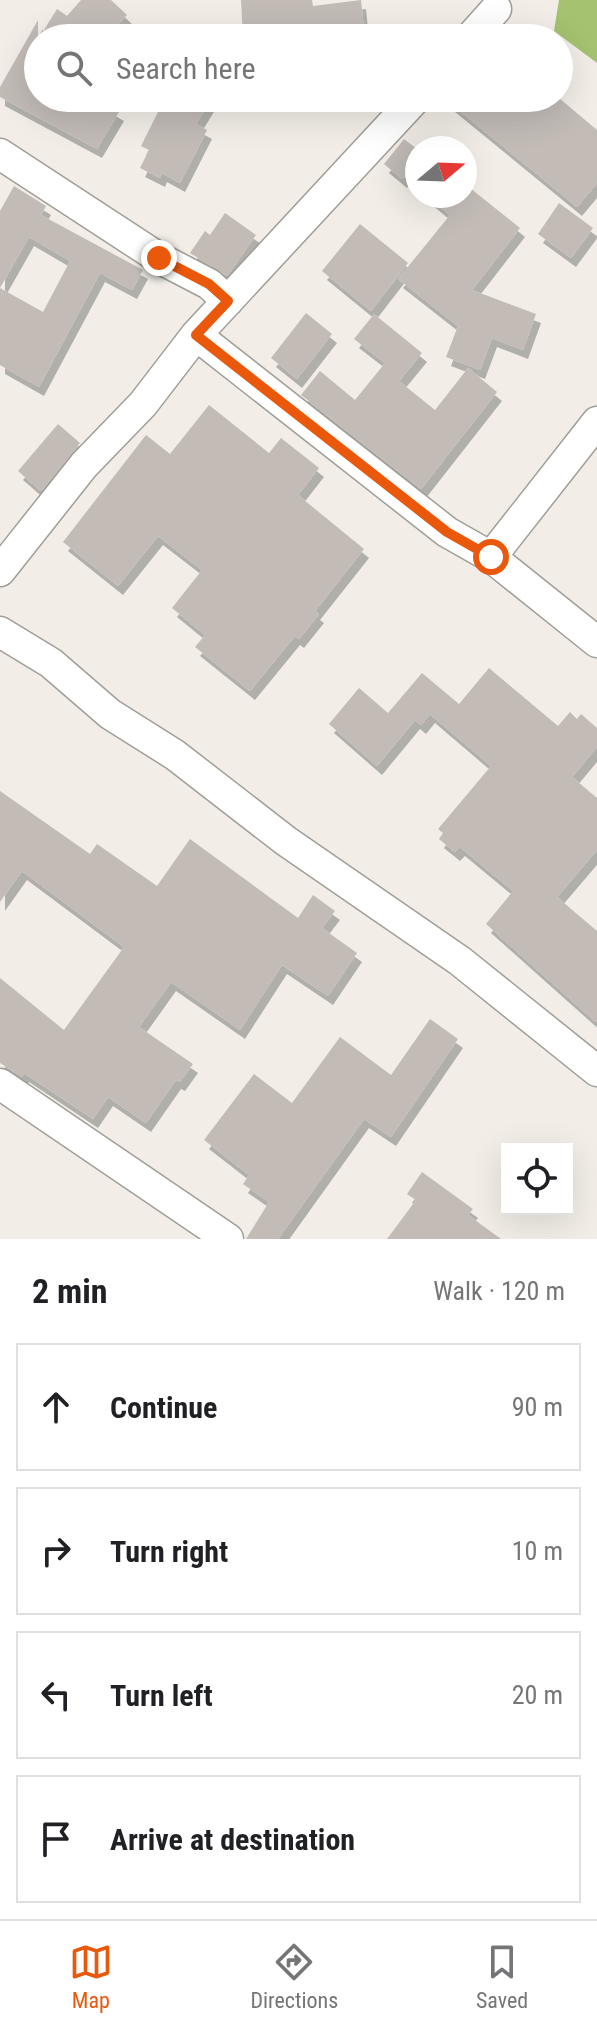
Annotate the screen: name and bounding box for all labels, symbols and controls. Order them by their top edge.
search box [24,24,573,112]
icon: search [52,46,96,90]
text: Search here [116,51,256,86]
north arrow [405,136,477,208]
route end [141,240,177,276]
route start [473,539,509,575]
map controls [501,1143,573,1215]
button: locate [501,1143,573,1215]
text: 2 min [32,1271,108,1311]
text: Walk · 120 m [433,1276,565,1306]
icon: ahead [34,1385,78,1429]
text: Continue [110,1390,217,1425]
text: 90 m [512,1392,563,1422]
icon: right [34,1529,78,1573]
text: Turn right [110,1534,228,1569]
text: 10 m [512,1536,563,1566]
icon: left [34,1673,78,1717]
text: Turn left [110,1678,213,1713]
text: 20 m [512,1680,563,1710]
icon: arrive [34,1817,78,1861]
text: Arrive at destination [110,1822,355,1857]
tab: Map [69,1940,113,2013]
tab: Directions [250,1940,338,2013]
tab: Saved [476,1940,528,2013]

